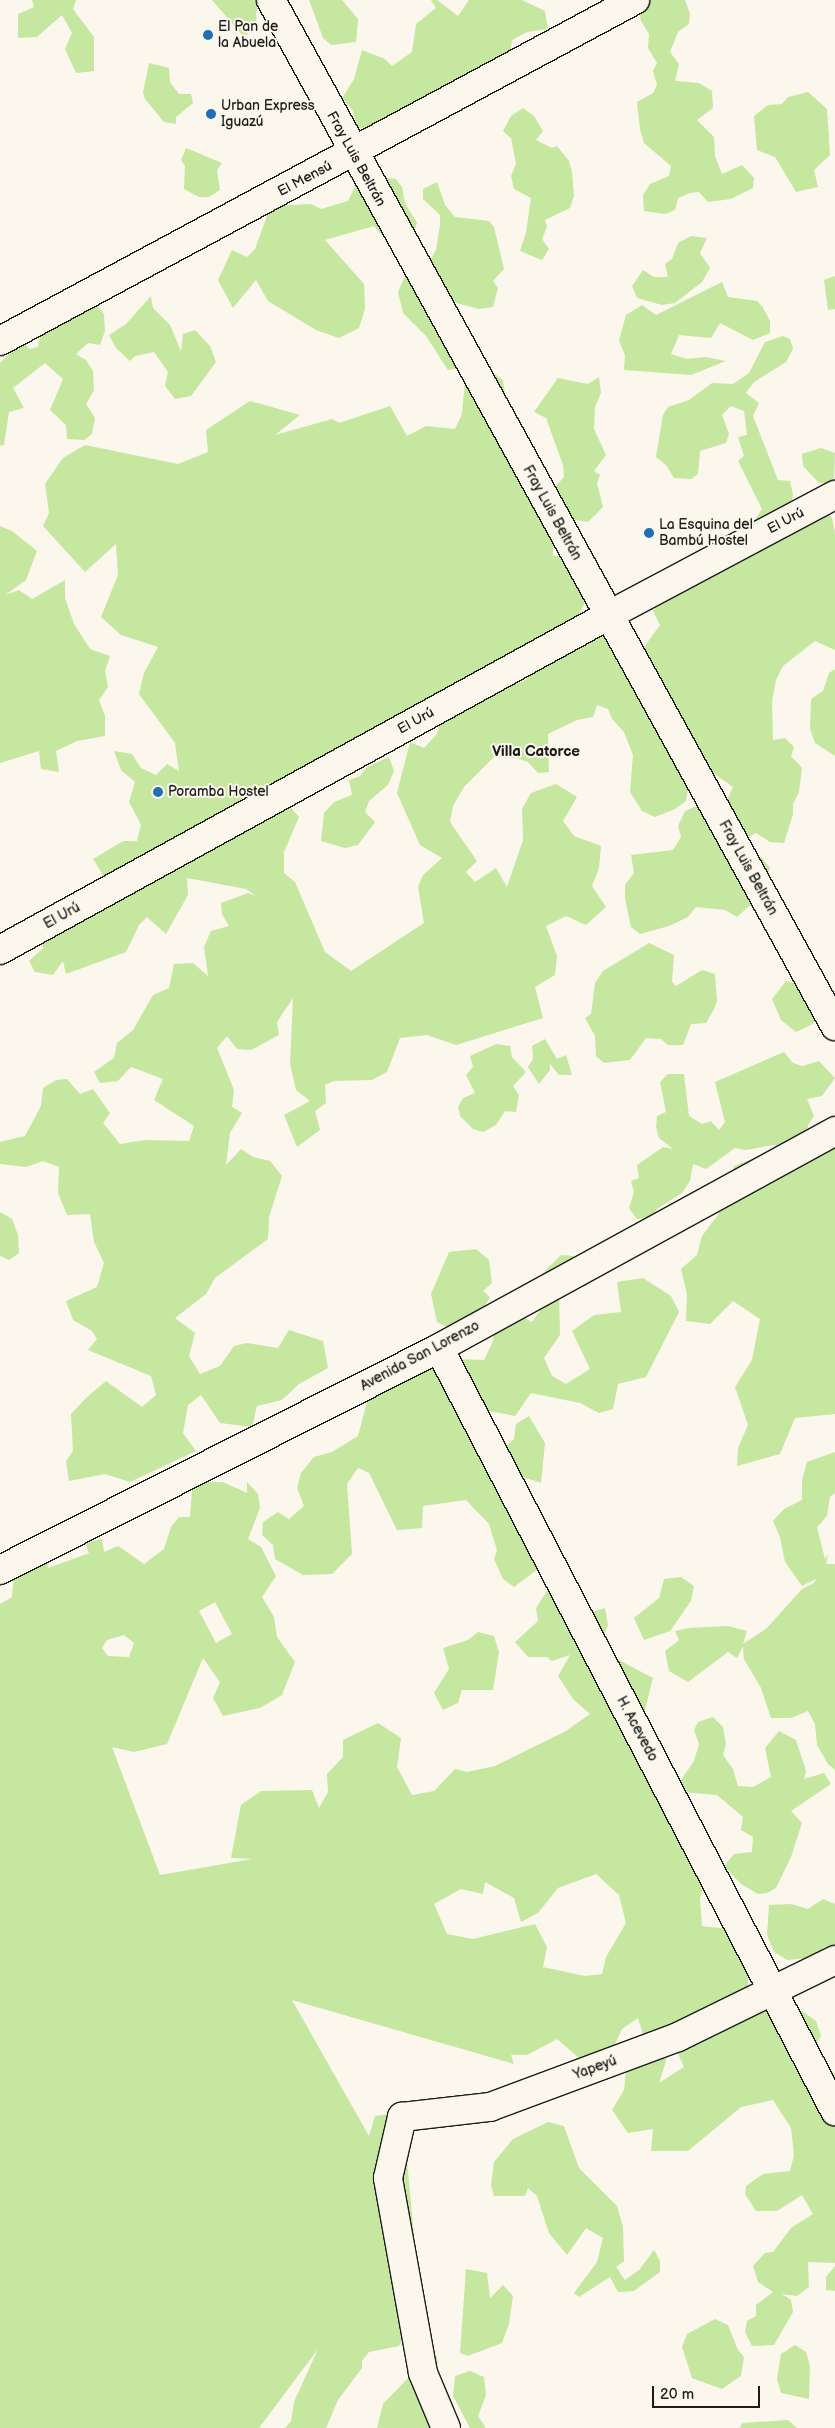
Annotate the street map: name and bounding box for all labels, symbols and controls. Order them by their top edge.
place label: El Pan de la Abuela [218,19,278,52]
marker: El Pan de la Abuela [202,29,214,41]
place label: Urban Express Iguazú [221,98,315,130]
marker: Urban Express Iguazú [205,108,217,120]
street label: Fray Luis Beltrán [323,108,389,210]
street label: El Mensú [275,158,335,200]
street label: Fray Luis Beltrán [519,462,585,564]
street label: El Urú [765,504,807,538]
place label: La Esquina del Bambú Hostel [659,517,753,550]
marker: La Esquina del Bambú Hostel [643,527,655,539]
street label: El Urú [395,704,437,738]
district label: Villa Catorce [492,743,580,761]
place label: Poramba Hostel [168,784,269,800]
marker: Poramba Hostel [152,786,164,798]
street label: Fray Luis Beltrán [715,817,781,919]
street label: El Urú [41,899,83,933]
street label: Avenida San Lorenzo [357,1317,483,1395]
street label: H. Acevedo [613,1693,661,1765]
street label: Yapeyú [571,2052,619,2084]
scale bar [655,2376,762,2408]
text: 20 m [660,2385,694,2404]

